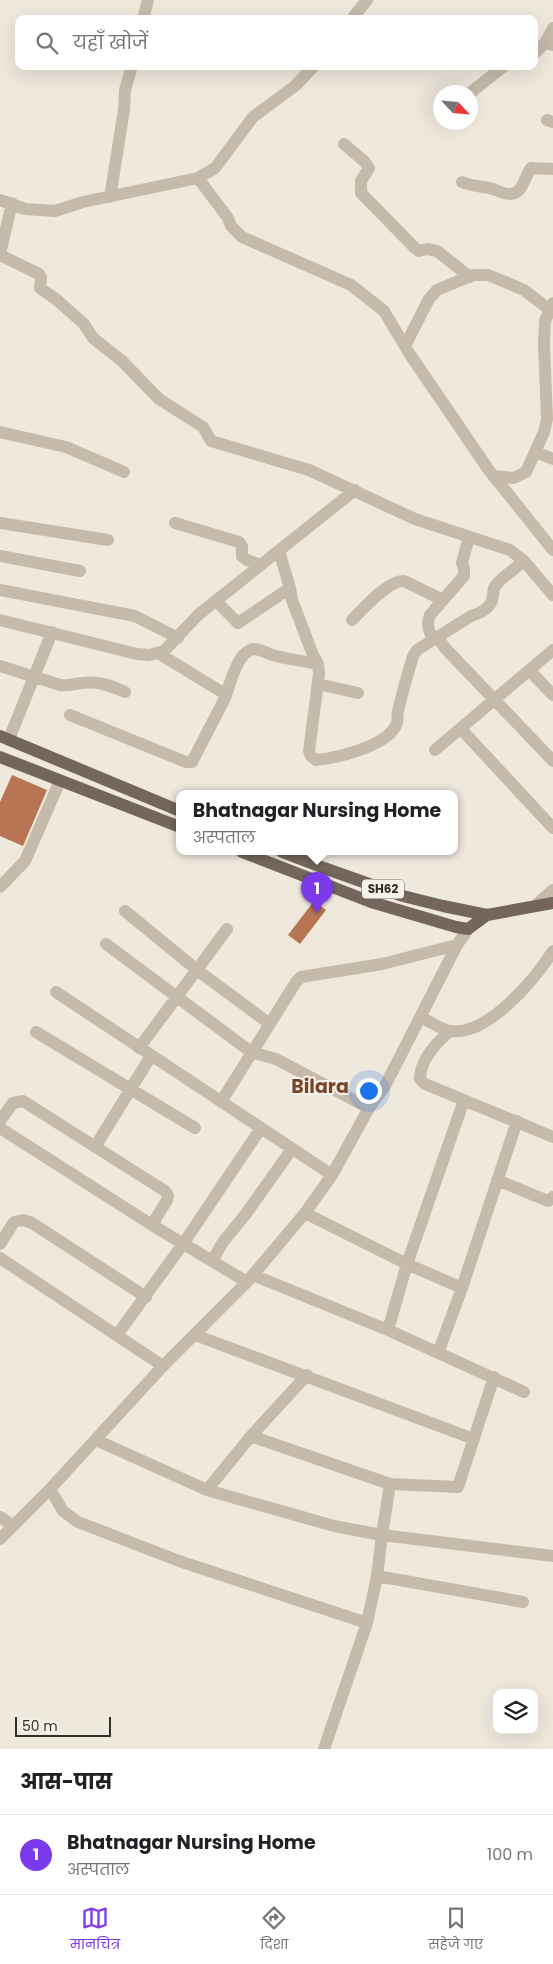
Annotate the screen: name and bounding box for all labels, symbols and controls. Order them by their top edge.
search box [15,15,538,70]
icon: search [33,29,61,57]
text: यहाँ खोजें [73,29,148,56]
north arrow [433,85,478,130]
popup [176,790,458,855]
text: Bhatnagar Nursing Home [193,797,441,824]
text: अस्पताल [193,826,255,849]
pin: 1 [301,872,333,913]
road number: SH62 [362,880,404,899]
district label: Bilara [291,1073,349,1100]
your location [356,1078,382,1104]
map controls [493,1689,538,1734]
button: layers [493,1689,538,1734]
scale bar [15,1714,111,1737]
text: 50 m [22,1716,58,1736]
text: आस-पास [20,1767,112,1796]
text: Bhatnagar Nursing Home [67,1829,316,1856]
text: 1 [33,1843,39,1866]
text: 100 m [487,1843,533,1866]
text: अस्पताल [67,1858,129,1881]
tab: मानचित्र [70,1904,120,1955]
tab: दिशा [260,1904,288,1955]
tab: सहेजे गए [428,1904,483,1955]

